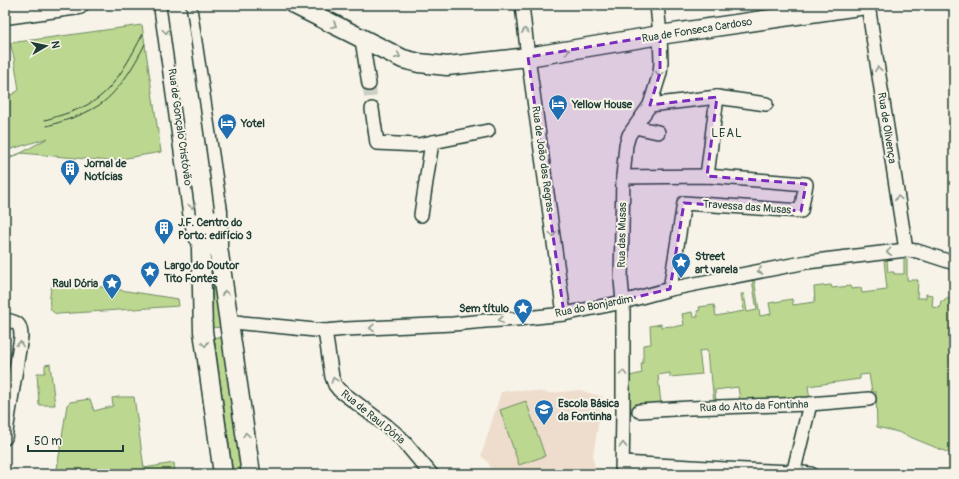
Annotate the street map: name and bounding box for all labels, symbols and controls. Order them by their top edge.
street label: Rua de Fonseca Cardoso [641,15,753,45]
one-way arrow [330,21,338,28]
north arrow [26,26,66,66]
one-way arrow [161,28,170,34]
one-way arrow [521,28,530,34]
text: N [48,40,62,50]
one-way arrow [564,47,570,56]
one-way arrow [393,51,401,59]
one-way arrow [874,66,882,73]
street label: Rua de Gonçalo Cristóvão [165,68,195,187]
one-way arrow [656,71,664,77]
street label: Rua de Olivença [875,92,899,164]
hotel icon: Yellow House [547,93,569,121]
place label: Yellow House [571,98,633,111]
street label: Rua de João das Regras [529,105,557,213]
hotel icon: Yotel [216,112,238,140]
place label: Yotel [240,117,265,130]
district label: LEAL [711,126,743,141]
place label: Jornal de Notícias [84,157,127,183]
building icon: Jornal de Notícias [59,158,81,186]
one-way arrow [894,195,903,201]
street label: Travessa das Musas [702,197,792,217]
street label: Rua das Musas [615,202,629,268]
one-way arrow [187,203,196,209]
place label: J.F. Centro do Porto: edifício 3 [178,216,252,242]
building icon: J.F. Centro do Porto: edifício 3 [153,217,175,245]
one-way arrow [548,231,557,237]
one-way arrow [886,247,892,256]
place label: Street art varela [695,250,738,276]
place icon: Street art varela [670,251,692,279]
place label: Largo do Doutor Tito Fontes [163,259,240,285]
place icon: Largo do Doutor Tito Fontes [139,260,161,288]
one-way arrow [757,266,763,275]
place icon: Raul Dória [101,272,123,300]
place label: Raul Dória [52,277,98,290]
one-way arrow [221,290,230,296]
street label: Rua do Bonjardim [554,292,634,320]
place icon: Sem título [512,297,534,325]
place label: Sem título [459,302,509,315]
one-way arrow [498,316,504,324]
one-way arrow [369,324,375,332]
one-way arrow [15,341,24,347]
one-way arrow [200,341,209,347]
one-way arrow [619,370,627,376]
one-way arrow [330,376,339,383]
street label: Rua de Raul Dória [338,387,408,447]
place label: Escola Básica da Fontinha [558,397,619,423]
school or university icon: Escola Básica da Fontinha [533,398,555,426]
street label: Rua do Alto da Fontinha [699,398,809,414]
scale bar [28,427,123,453]
one-way arrow [242,432,251,438]
text: 50 m [34,434,62,449]
one-way arrow [619,442,627,448]

